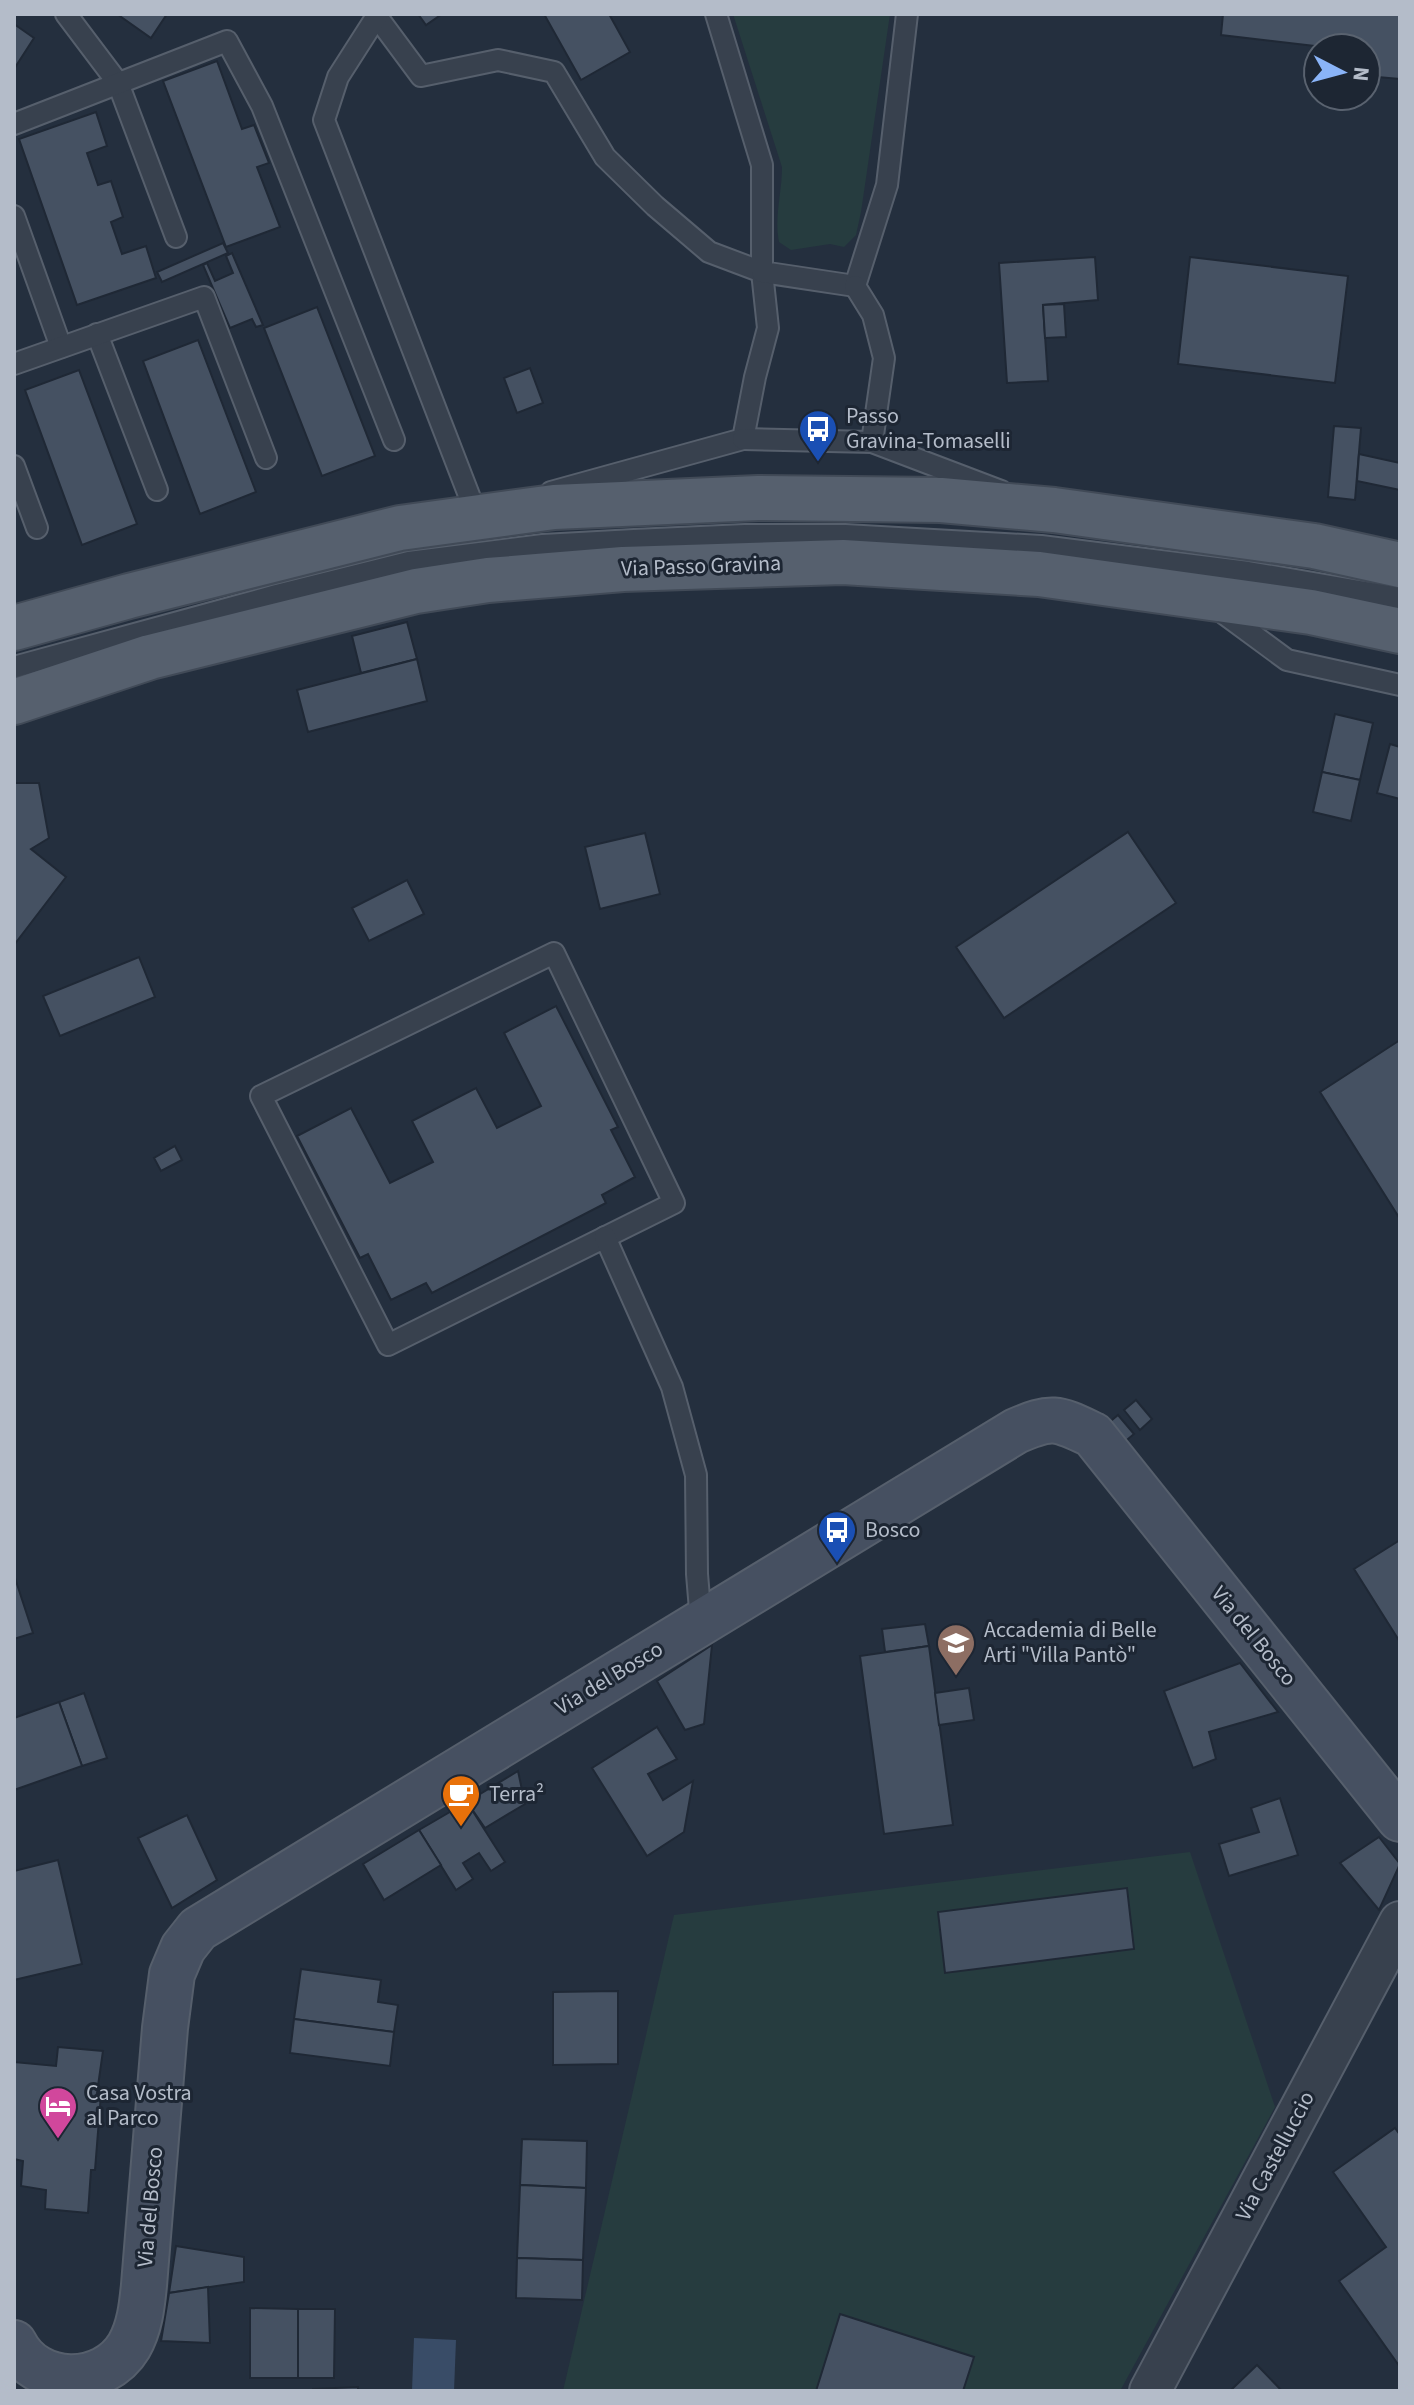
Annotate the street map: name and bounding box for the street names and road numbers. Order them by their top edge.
street label: Via Passo Gravina [620,547,782,585]
street label: Via del Bosco [1204,1579,1304,1693]
street label: Via del Bosco [549,1633,669,1723]
street label: Via Castelluccio [1227,2085,1323,2227]
street label: Via del Bosco [129,2145,171,2269]

